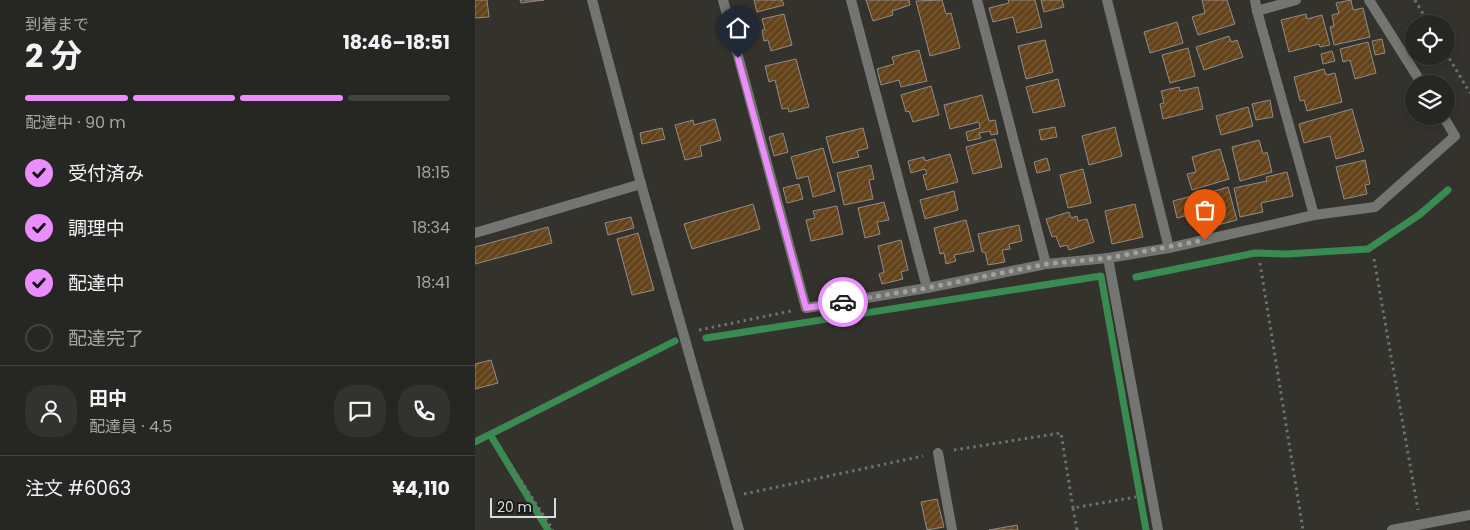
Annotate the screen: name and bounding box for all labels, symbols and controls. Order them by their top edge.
pin [717,7,759,58]
text: 到着まで [25,13,89,36]
icon: home [724,14,752,42]
map controls [1405,15,1455,125]
button: locate [1405,15,1455,65]
text: 18:46–18:51 [343,29,450,56]
text: 2 分 [25,33,82,78]
button: layers [1405,75,1455,125]
text: 配達中 · 90 m [25,111,126,134]
icon: check [25,159,53,187]
text: 受付済み [68,160,144,187]
text: 18:15 [416,161,450,184]
pin [1184,189,1226,240]
icon: bag [1191,196,1219,224]
icon: check [25,214,53,242]
text: 調理中 [68,215,125,242]
text: 18:34 [412,216,450,239]
icon: check [25,269,53,297]
text: 配達中 [68,270,125,297]
text: 18:41 [416,271,450,294]
courier [818,277,868,327]
icon: car [829,288,857,316]
text: 配達完了 [68,325,144,352]
button: person [25,385,77,437]
text: 田中 [89,385,127,412]
button: chat [334,385,386,437]
button: phone [398,385,450,437]
text: 配達員 · 4.5 [89,415,172,438]
text: 注文 #6063 [25,475,131,502]
text: ¥4,110 [392,475,450,502]
scale bar [490,495,556,518]
text: 20 m [497,497,532,517]

